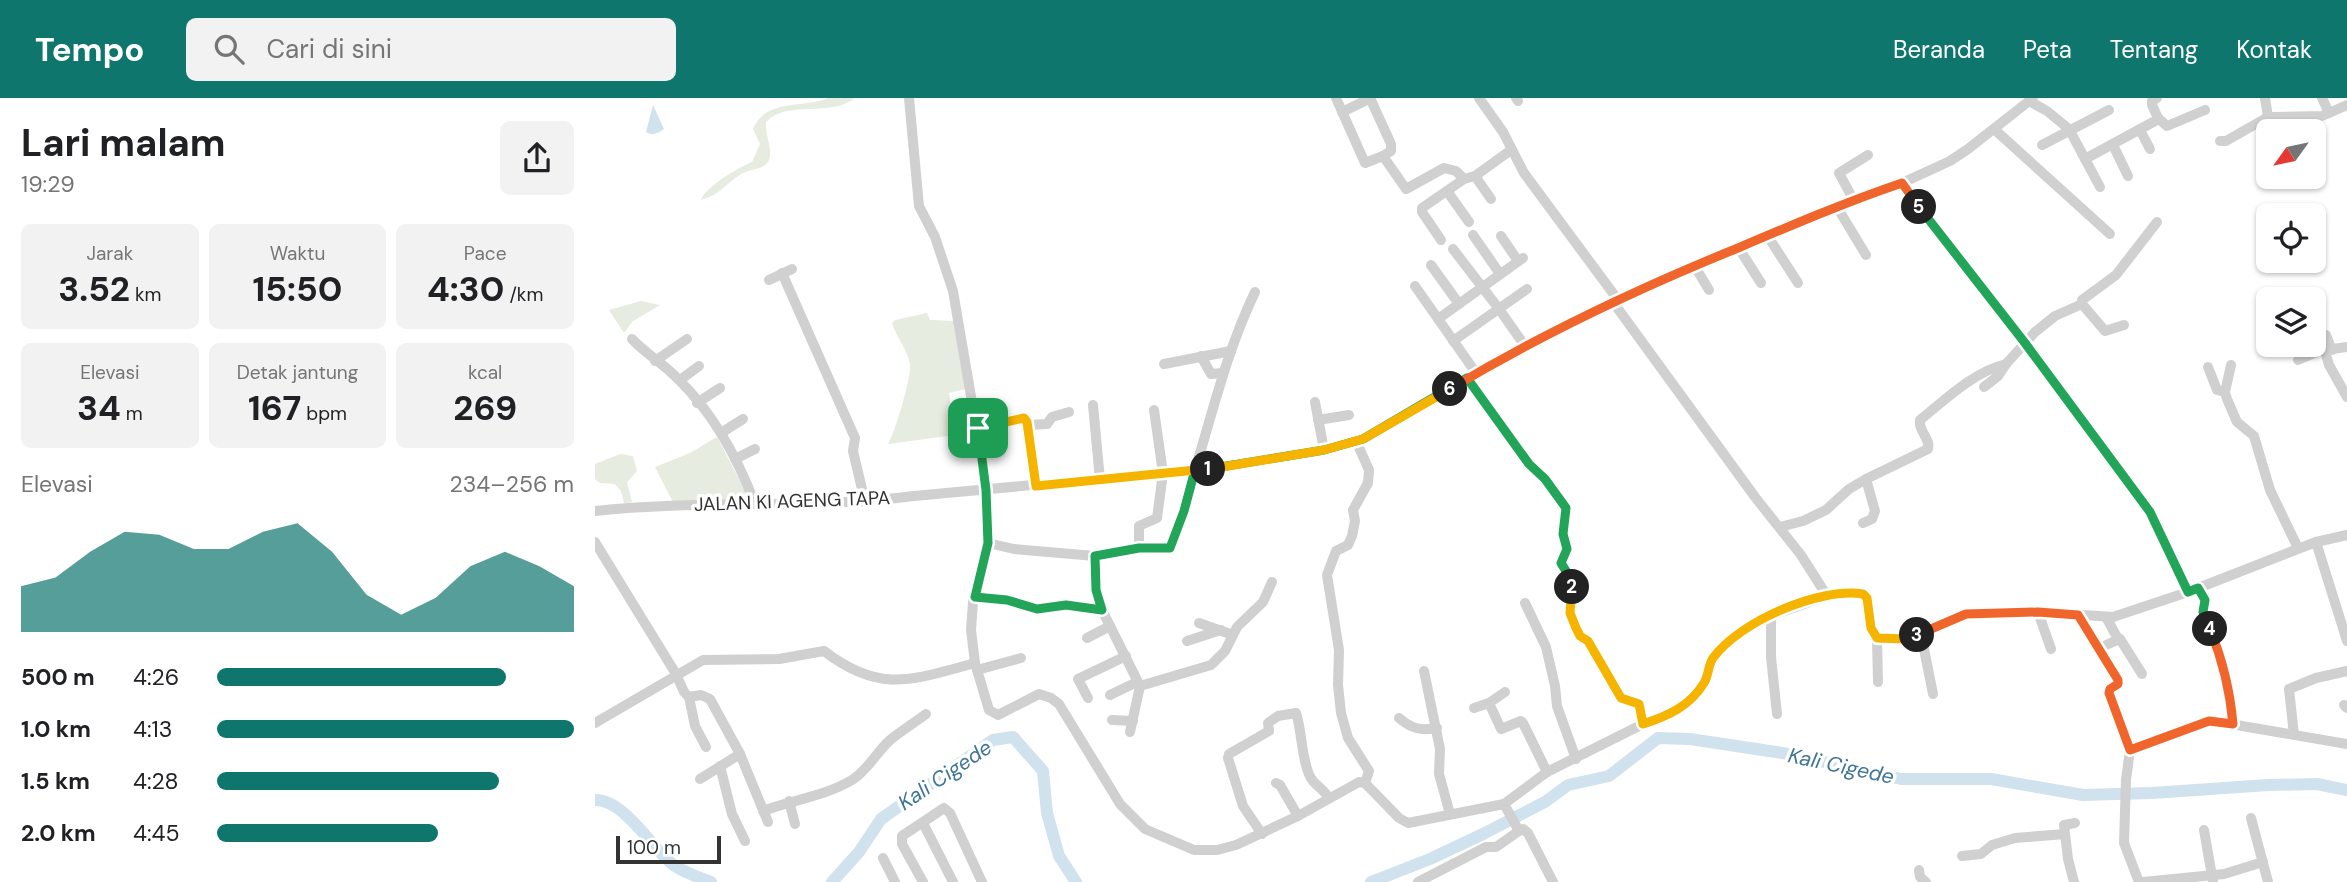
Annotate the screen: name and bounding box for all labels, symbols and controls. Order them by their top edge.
search box [186,18,676,81]
text: Tempo [35,28,144,71]
icon: search [210,30,248,68]
text: Cari di sini [266,32,392,66]
text: Beranda [1893,34,1985,65]
text: Peta [2023,34,2072,65]
text: Tentang [2110,34,2198,65]
text: Kontak [2236,34,2312,65]
text: Lari malam [21,118,226,168]
north arrow [2256,119,2326,189]
map controls [2256,119,2326,357]
button: share [500,121,574,195]
text: 19:29 [21,169,75,199]
pin: 5 [1901,190,1937,224]
text: 5 [1913,194,1924,219]
button: locate [2256,203,2326,273]
text: Jarak [86,241,133,266]
text: Waktu [270,241,325,266]
text: Pace [464,241,506,266]
text: 3.52 [58,266,130,312]
text: 15:50 [253,266,342,312]
text: 4:30 [427,266,504,312]
text: km [130,282,161,307]
text: /km [504,282,543,307]
button: layers [2256,287,2326,357]
text: Elevasi [80,360,140,385]
text: Detak jantung [237,360,358,385]
text: kcal [468,360,502,385]
pin: 6 [1433,372,1467,406]
text: 6 [1443,376,1456,401]
text: 34 [77,385,121,431]
text: 167 [248,385,301,431]
text: 269 [453,385,517,431]
pin [948,398,1008,458]
text: m [121,401,143,426]
text: bpm [301,401,347,426]
icon: arrive [959,409,997,447]
pin: 1 [1191,452,1225,486]
text: 1 [1204,456,1211,481]
text: Elevasi [21,469,93,499]
text: 234–256 m [449,469,574,499]
street label: JALAN KI AGENG TAPA [693,485,891,517]
pin: 2 [1555,570,1590,604]
text: 2 [1566,574,1577,599]
pin: 4 [2193,612,2227,646]
text: 4 [2203,616,2216,641]
pin: 3 [1899,618,1935,652]
text: 3 [1911,622,1922,647]
text: 500 m [21,662,95,692]
text: 4:26 [133,662,179,692]
text: 1.0 km [21,714,91,744]
text: 4:13 [133,714,172,744]
water label: Kali Cigede [893,733,997,817]
water label: Kali Cigede [1785,741,1897,791]
text: 1.5 km [21,766,90,796]
text: 4:28 [133,766,178,796]
text: 2.0 km [21,818,96,848]
text: 4:45 [133,818,180,848]
scale bar [616,833,721,865]
text: 100 m [627,835,681,860]

